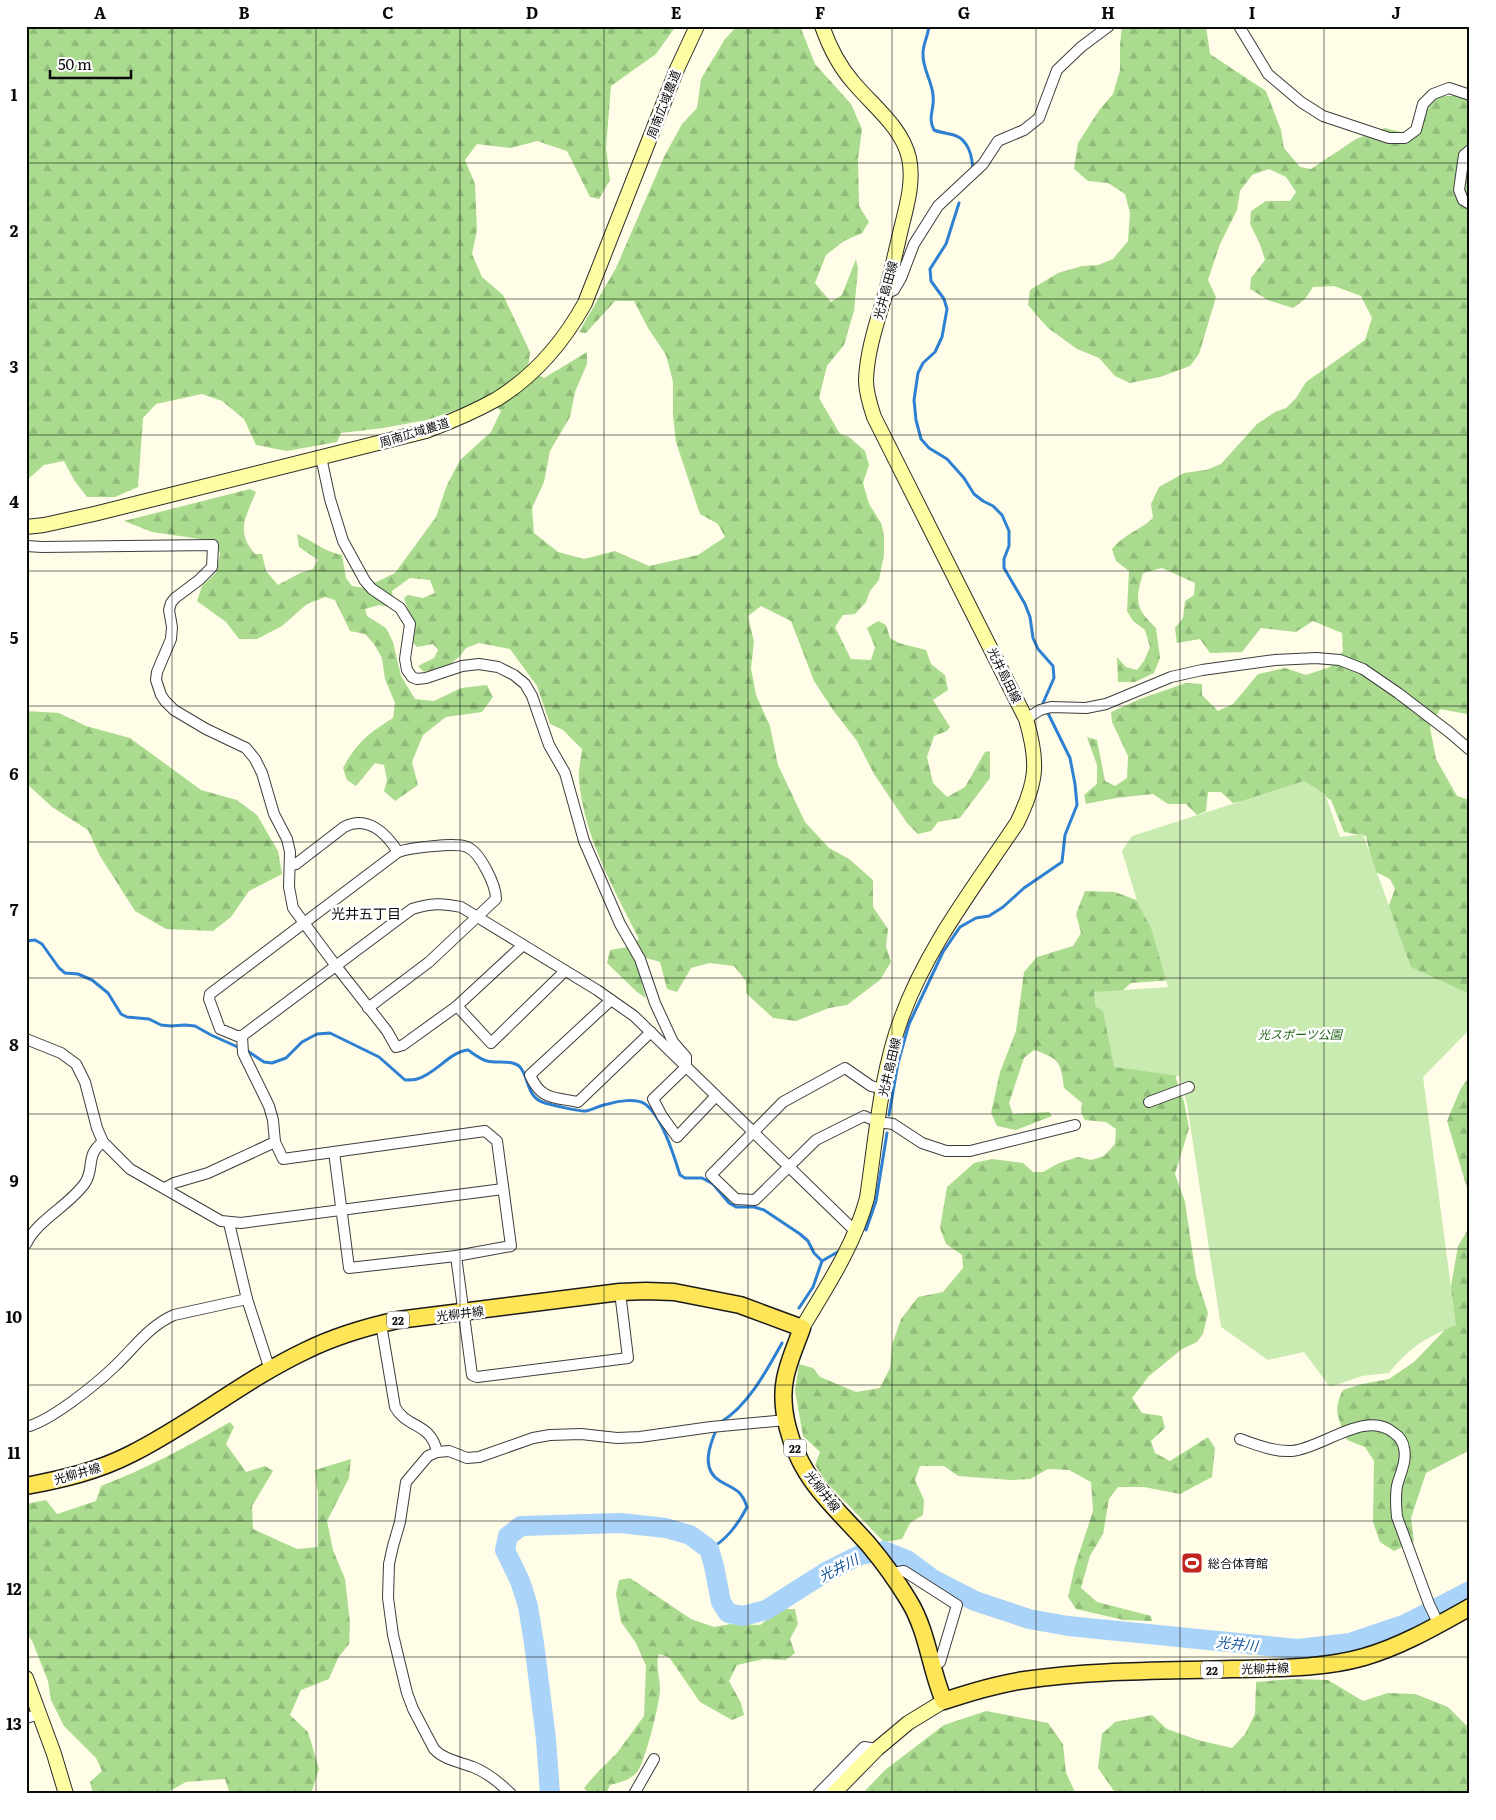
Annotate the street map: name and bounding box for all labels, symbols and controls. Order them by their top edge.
text: A [94,0,106,24]
text: B [238,0,250,24]
text: C [382,0,394,24]
text: D [526,0,538,24]
text: E [671,0,682,24]
text: F [815,0,825,24]
text: G [958,0,970,24]
text: H [1101,0,1115,24]
text: I [1249,0,1255,24]
text: J [1391,0,1401,24]
scale bar [50,48,131,80]
text: 50 m [58,52,92,75]
street label: 周南広域農道 [642,67,684,141]
text: 1 [11,82,18,106]
text: 2 [10,218,19,242]
street label: 光井島田線 [869,259,901,321]
text: 3 [10,354,19,378]
street label: 周南広域農道 [377,413,451,451]
text: 4 [9,489,19,513]
text: 5 [10,625,19,649]
street label: 光井島田線 [984,644,1026,706]
text: 6 [9,761,19,785]
text: 7 [10,897,19,921]
district label: 光井五丁目 [331,903,401,923]
park label: 光スポーツ公園 [1258,1025,1344,1043]
text: 8 [9,1032,19,1056]
street label: 光井島田線 [873,1036,905,1098]
text: 9 [9,1168,19,1192]
street label: 光柳井線 [435,1301,485,1325]
text: 10 [6,1304,22,1328]
road number: 22 [387,1312,409,1328]
text: 11 [7,1440,21,1464]
road number: 22 [784,1440,806,1456]
street label: 光柳井線 [51,1458,103,1488]
street label: 光柳井線 [801,1467,845,1515]
water label: 光井川 [815,1548,863,1585]
sports icon: 総合体育館 [1180,1551,1204,1575]
place label: 総合体育館 [1208,1554,1268,1572]
text: 12 [6,1576,22,1600]
water label: 光井川 [1215,1631,1261,1655]
street label: 光柳井線 [1241,1658,1289,1678]
road number: 22 [1201,1662,1223,1678]
text: 13 [6,1711,22,1735]

